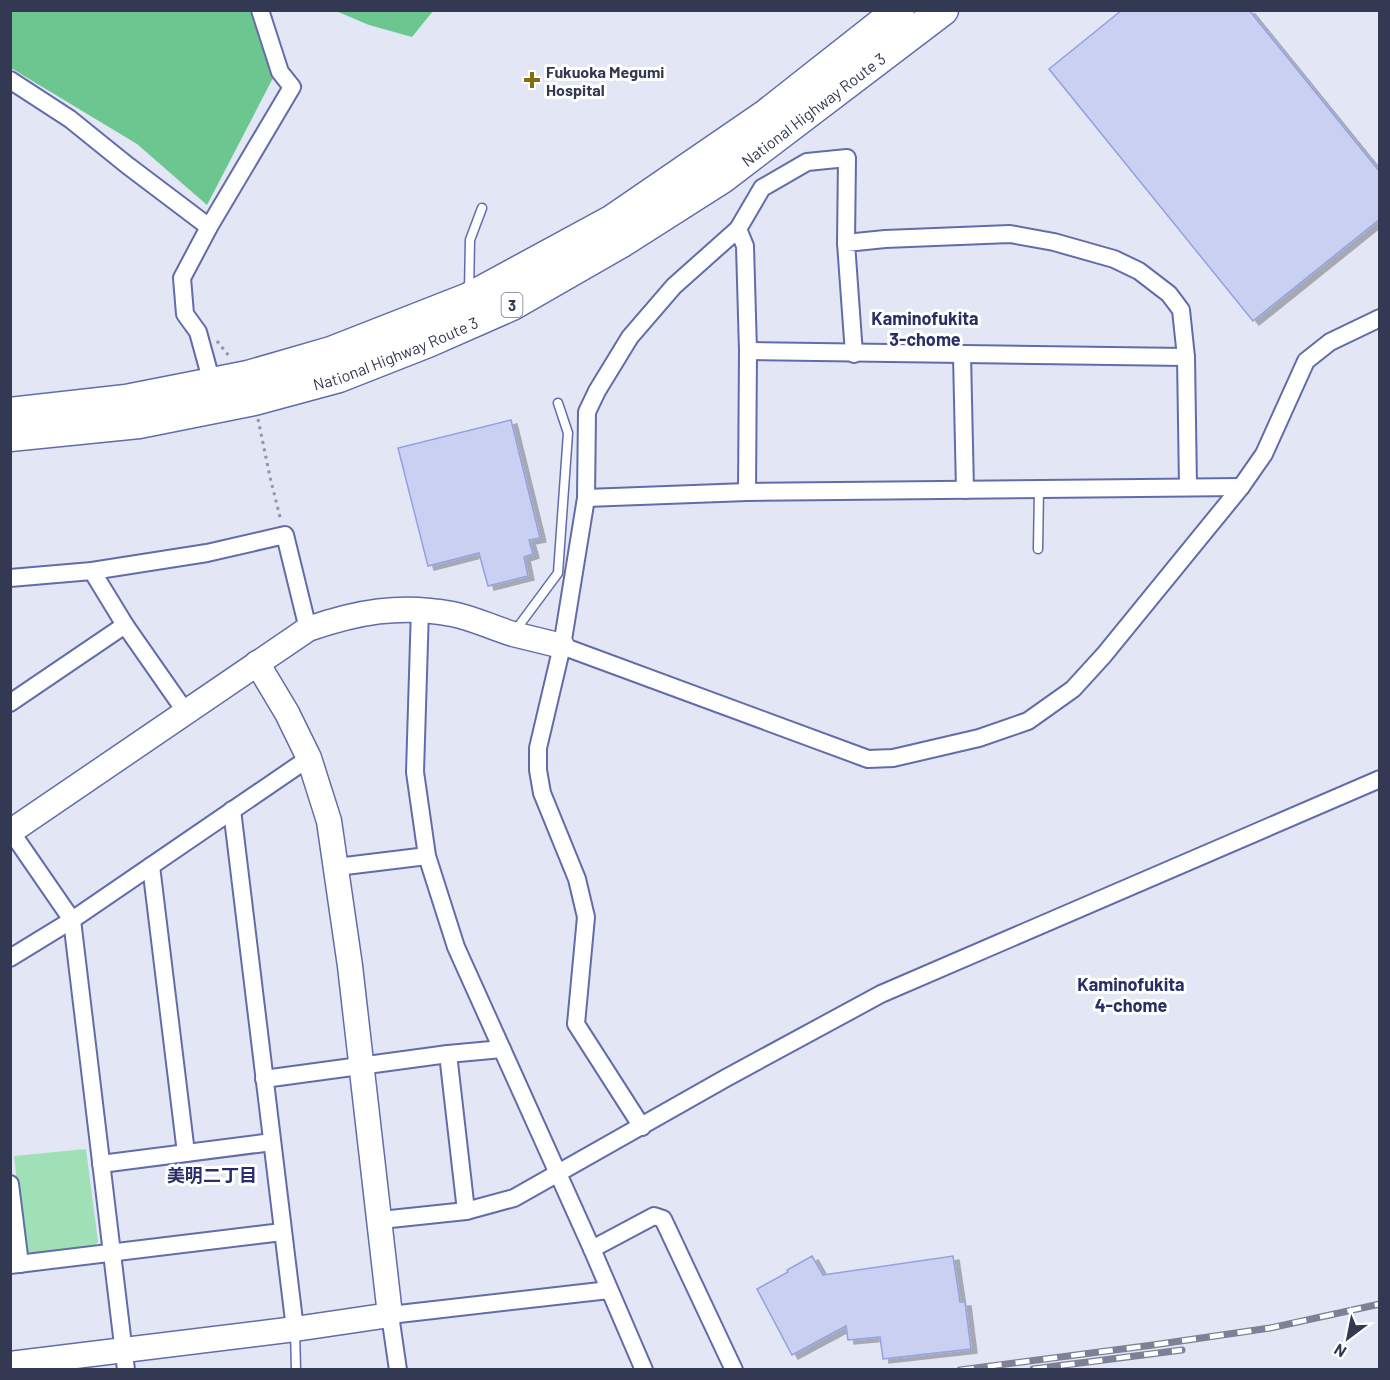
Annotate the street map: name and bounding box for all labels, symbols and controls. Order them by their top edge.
street label: National Highway Route 3 [737,48,888,170]
place label: Fukuoka Megumi Hospital [546,62,664,99]
marker: Fukuoka Megumi Hospital [523,71,541,89]
road number: 3 [502,293,522,317]
district label: Kaminofukita 3-chome [871,307,979,350]
street label: National Highway Route 3 [311,312,481,393]
district label: Kaminofukita 4-chome [1077,973,1185,1016]
district label: 美明二丁目 [167,1164,257,1186]
north arrow [1318,1308,1378,1368]
text: N [1330,1340,1349,1362]

